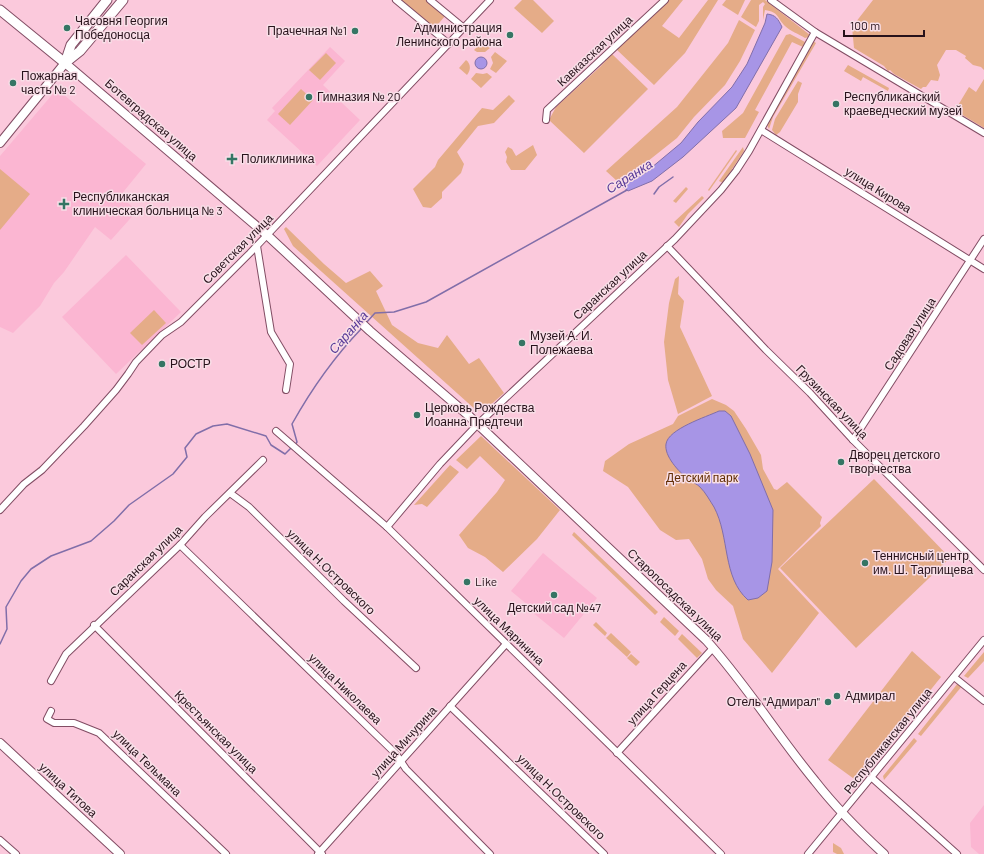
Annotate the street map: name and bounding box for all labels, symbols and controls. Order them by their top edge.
street label: Кавказская улица [554,12,636,89]
scale bar [844,12,924,38]
place label: Часовня Георгия Победоносца [75,13,168,42]
text: 100 m [850,18,880,32]
place label: Администрация Ленинского района [396,20,502,49]
marker: Часовня Георгия Победоносца [62,23,72,33]
place label: Прачечная №1 [267,23,347,38]
marker: Прачечная №1 [350,26,360,36]
marker: Администрация Ленинского района [505,30,515,40]
place label: Пожарная часть № 2 [21,68,77,96]
street label: Ботевградская улица [102,75,201,164]
marker: Пожарная часть № 2 [8,78,18,88]
place label: Гимназия № 20 [317,89,401,103]
place label: Республиканский краеведческий музей [844,89,962,118]
marker: Гимназия № 20 [304,92,314,102]
marker: Республиканский краеведческий музей [831,99,841,109]
place label: Поликлиника [241,151,315,165]
marker: Поликлиника [226,153,238,165]
water label: Саранка [603,156,655,196]
street label: улица Кирова [842,163,914,216]
place label: Республиканская клиническая больница № 3 [73,189,223,218]
marker: Республиканская клиническая больница № 3 [58,198,70,210]
street label: Советская улица [199,210,276,287]
street label: Саранская улица [570,246,650,323]
street label: Садовая улица [880,294,939,373]
water label: Саранка [325,307,371,357]
place label: Музей А. И. Полежаева [530,328,593,356]
marker: Музей А. И. Полежаева [517,338,527,348]
place label: РОСТР [170,356,211,370]
marker: РОСТР [157,359,167,369]
street label: Грузинская улица [793,361,872,442]
place label: Церковь Рождества Иоанна Предтечи [425,400,535,429]
marker: Церковь Рождества Иоанна Предтечи [412,410,422,420]
place label: Дворец детского творчества [849,447,940,476]
marker: Дворец детского творчества [836,457,846,467]
park label: Детский парк [666,470,739,485]
street label: Саранская улица [106,522,185,599]
street label: улица Н.Островского [284,526,379,618]
street label: Старопосадская улица [624,545,726,644]
place label: Теннисный центр им. Ш. Тарпищева [873,548,973,577]
marker: Теннисный центр им. Ш. Тарпищева [860,558,870,568]
place label: Like [475,574,497,588]
marker: Like [462,577,472,587]
marker: Детский сад №47 [549,590,559,600]
street label: улица Маринина [471,593,548,668]
place label: Детский сад №47 [507,600,601,615]
street label: улица Николаева [306,650,385,728]
street label: улица Герцена [624,657,690,728]
street label: Республиканская улица [840,685,935,797]
street label: Крестьянская улица [172,687,261,777]
place label: Адмирал [845,688,895,703]
marker: Адмирал [832,691,842,701]
place label: Отель "Адмирал" [727,694,820,709]
marker: Отель "Адмирал" [823,697,833,707]
street label: улица Мичурина [368,703,440,780]
street label: улица Тельмана [110,726,185,799]
street label: улица Н.Островского [514,751,609,843]
street label: улица Титова [36,759,101,821]

